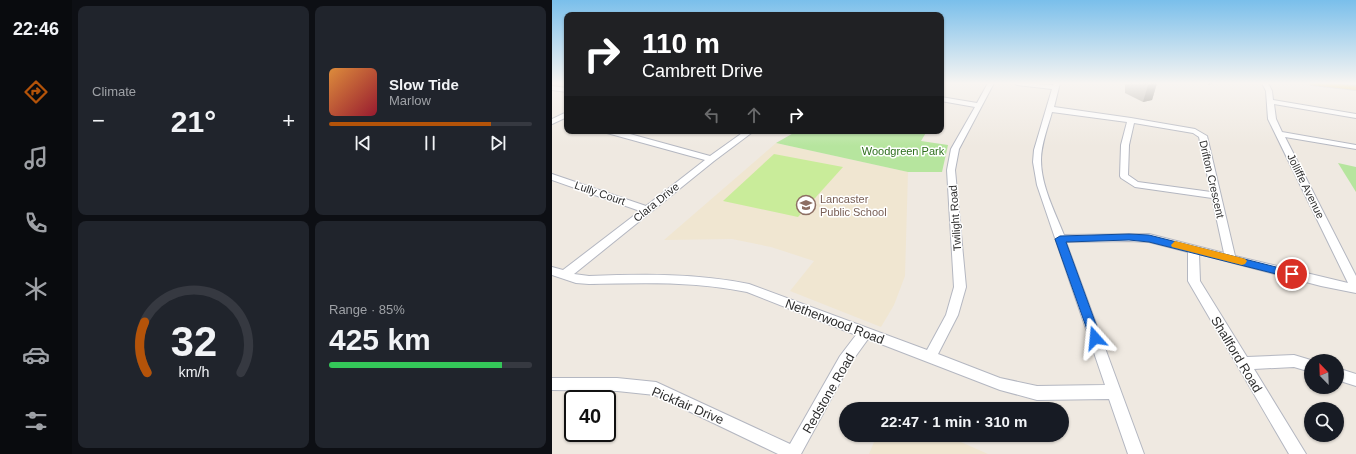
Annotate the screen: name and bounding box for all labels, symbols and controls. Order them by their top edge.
text: 22:46 [13,19,59,39]
icon: right [576,28,628,80]
text: 110 m [642,28,720,59]
text: Cambrett Drive [642,61,763,81]
text: Slow Tide [389,76,459,93]
icon: directions [22,78,50,106]
text: Climate [92,84,136,99]
text: Marlow [389,93,431,108]
icon: left [701,104,723,126]
icon: ahead [743,104,765,126]
icon: right [785,104,807,126]
text: 21° [171,105,216,138]
text: − [92,108,105,133]
text: + [282,108,295,133]
icon: previous [352,132,374,154]
icon: pause [419,132,441,154]
icon: next [487,132,509,154]
street label: Drifton Crescent [1197,139,1227,219]
icon: music [22,144,50,172]
park label: Woodgreen Park [862,145,945,157]
street label: Jolliffe Avenue [1285,152,1327,220]
street label: Lully Court [573,179,627,207]
street label: Clara Drive [631,180,681,224]
street label: Twilight Road [947,185,963,251]
place label: Lancaster Public School [820,193,887,218]
school or university icon: Lancaster Public School [795,194,817,216]
icon: phone [22,209,50,237]
pin [1275,257,1309,291]
icon: arrive [1281,263,1303,285]
icon: climate [22,275,50,303]
street label: Netherwood Road [783,296,886,347]
text: Range · 85% [329,302,405,317]
street label: Shallford Road [1208,314,1265,395]
text: 32 [170,317,217,364]
position arrow [1074,317,1116,359]
text: 425 km [329,323,431,356]
icon: car [22,341,50,369]
street label: Redstone Road [799,350,858,436]
north arrow [1304,354,1344,394]
map controls [1304,354,1344,442]
text: km/h [178,363,209,379]
street label: Pickfair Drive [650,384,726,427]
speed limit sign: 40 [564,390,616,442]
button: search [1304,402,1344,442]
icon: filters [22,407,50,435]
text: 22:47 · 1 min · 310 m [881,413,1027,430]

